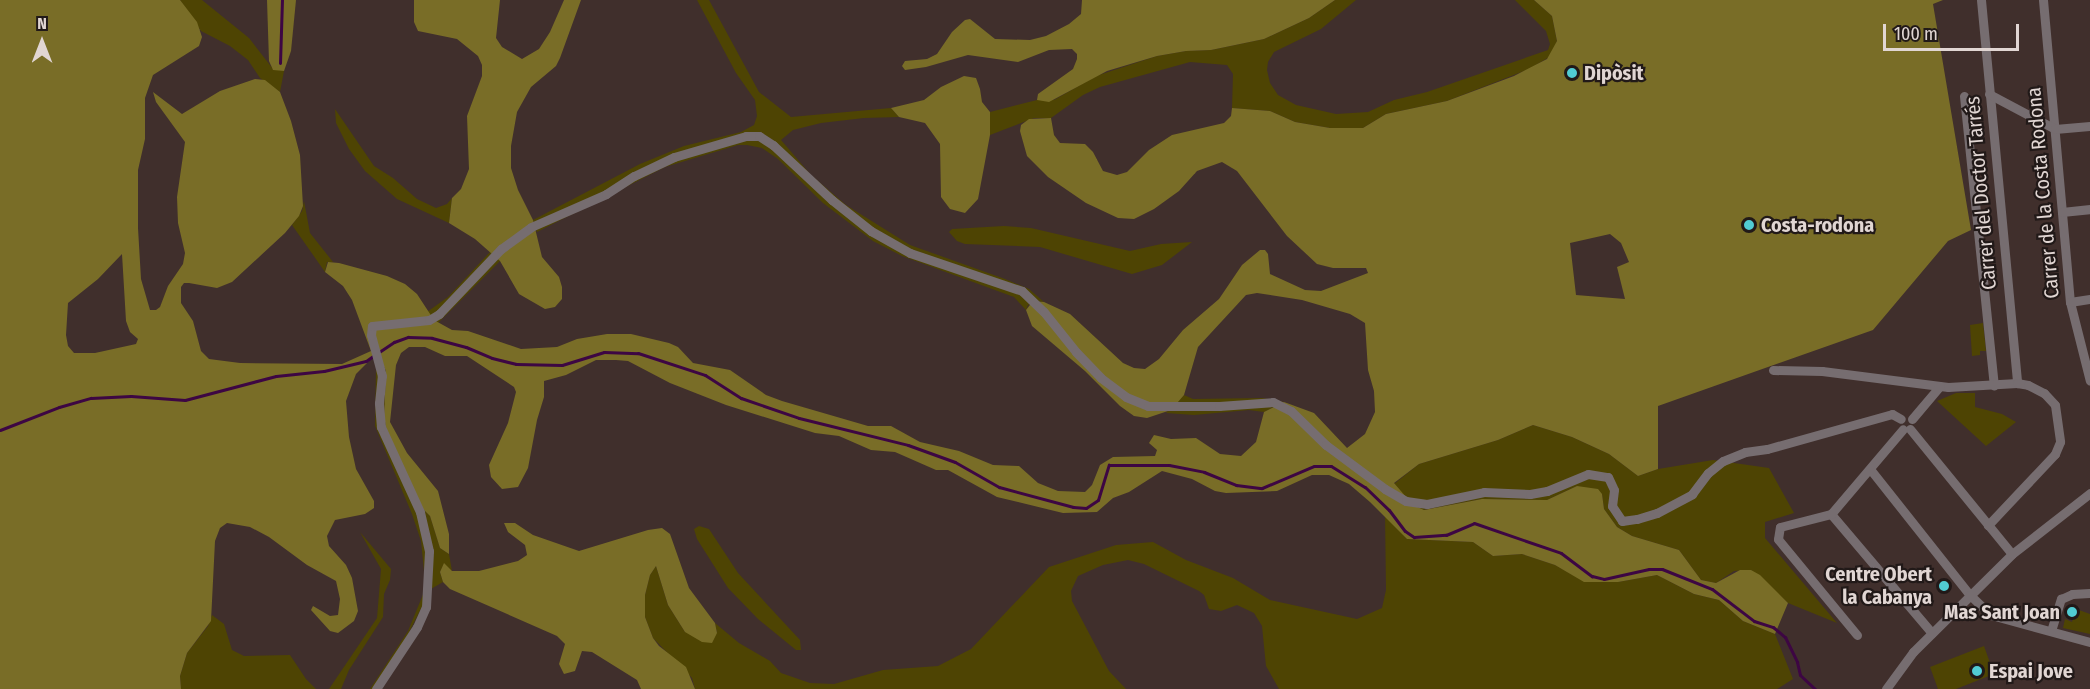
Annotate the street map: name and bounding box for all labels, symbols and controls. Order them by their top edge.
north arrow [12,12,72,72]
scale bar [1886,12,2022,50]
text: N [37,14,47,33]
text: 100 m [1894,23,1938,45]
place label: Dipòsit [1584,61,1644,85]
marker: Dipòsit [1565,66,1579,80]
street label: Carrer de la Costa Rodona [2022,86,2064,300]
street label: Carrer del Doctor Tarrés [1961,95,2001,291]
place label: Costa-rodona [1761,213,1874,237]
marker: Costa-rodona [1742,218,1756,232]
place label: Centre Obert la Cabanya [1825,562,1932,609]
marker: Centre Obert la Cabanya [1937,579,1951,593]
place label: Mas Sant Joan [1944,600,2060,624]
marker: Mas Sant Joan [2065,605,2079,619]
place label: Espai Jove [1989,659,2073,683]
marker: Espai Jove [1970,664,1984,678]

